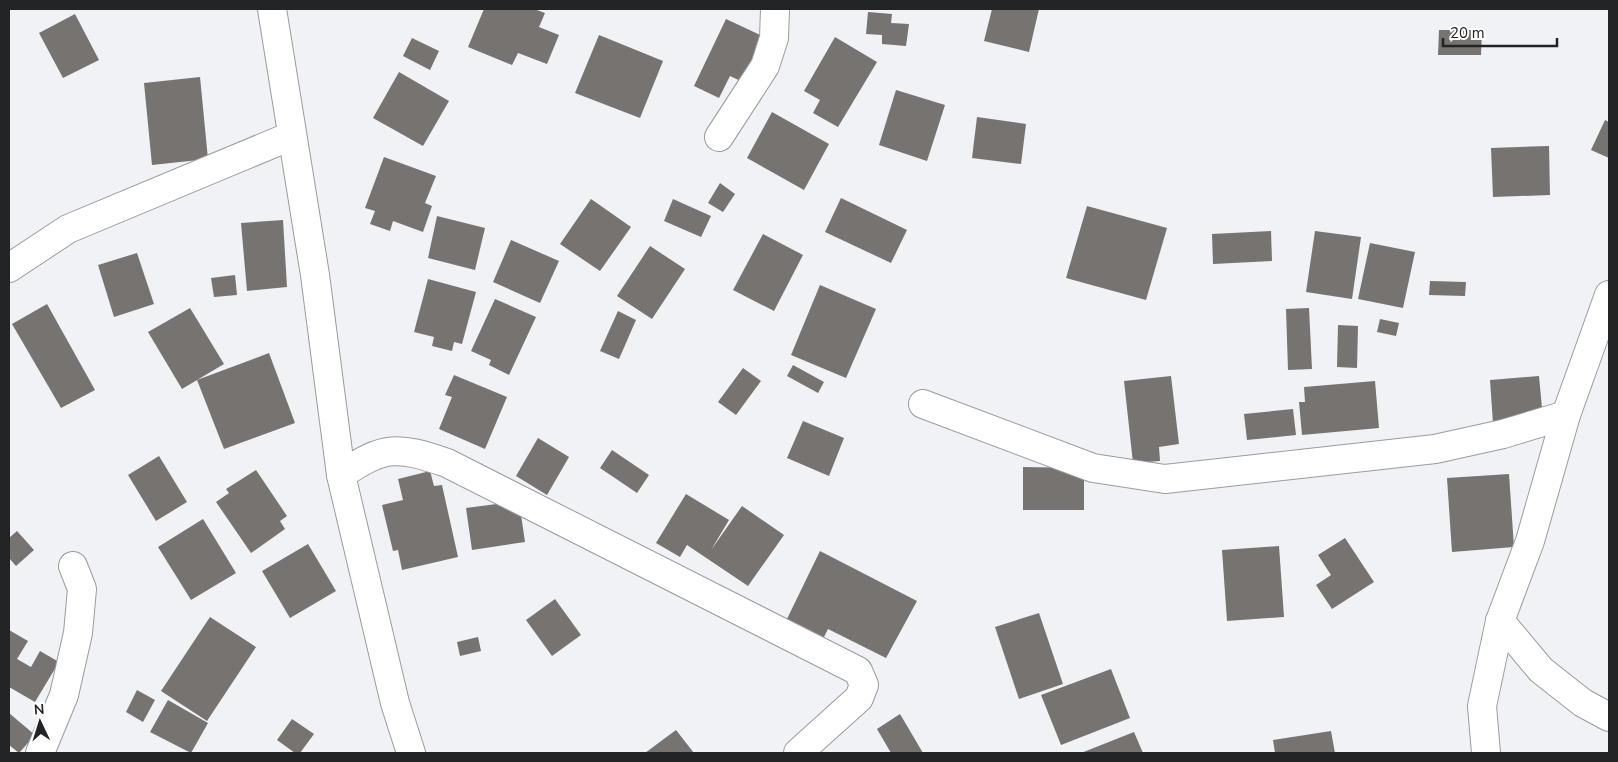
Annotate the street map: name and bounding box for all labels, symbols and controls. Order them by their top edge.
scale bar [1443,15,1557,47]
text: 20 m [1450,23,1485,43]
north arrow [15,697,65,747]
text: N [33,700,45,719]

